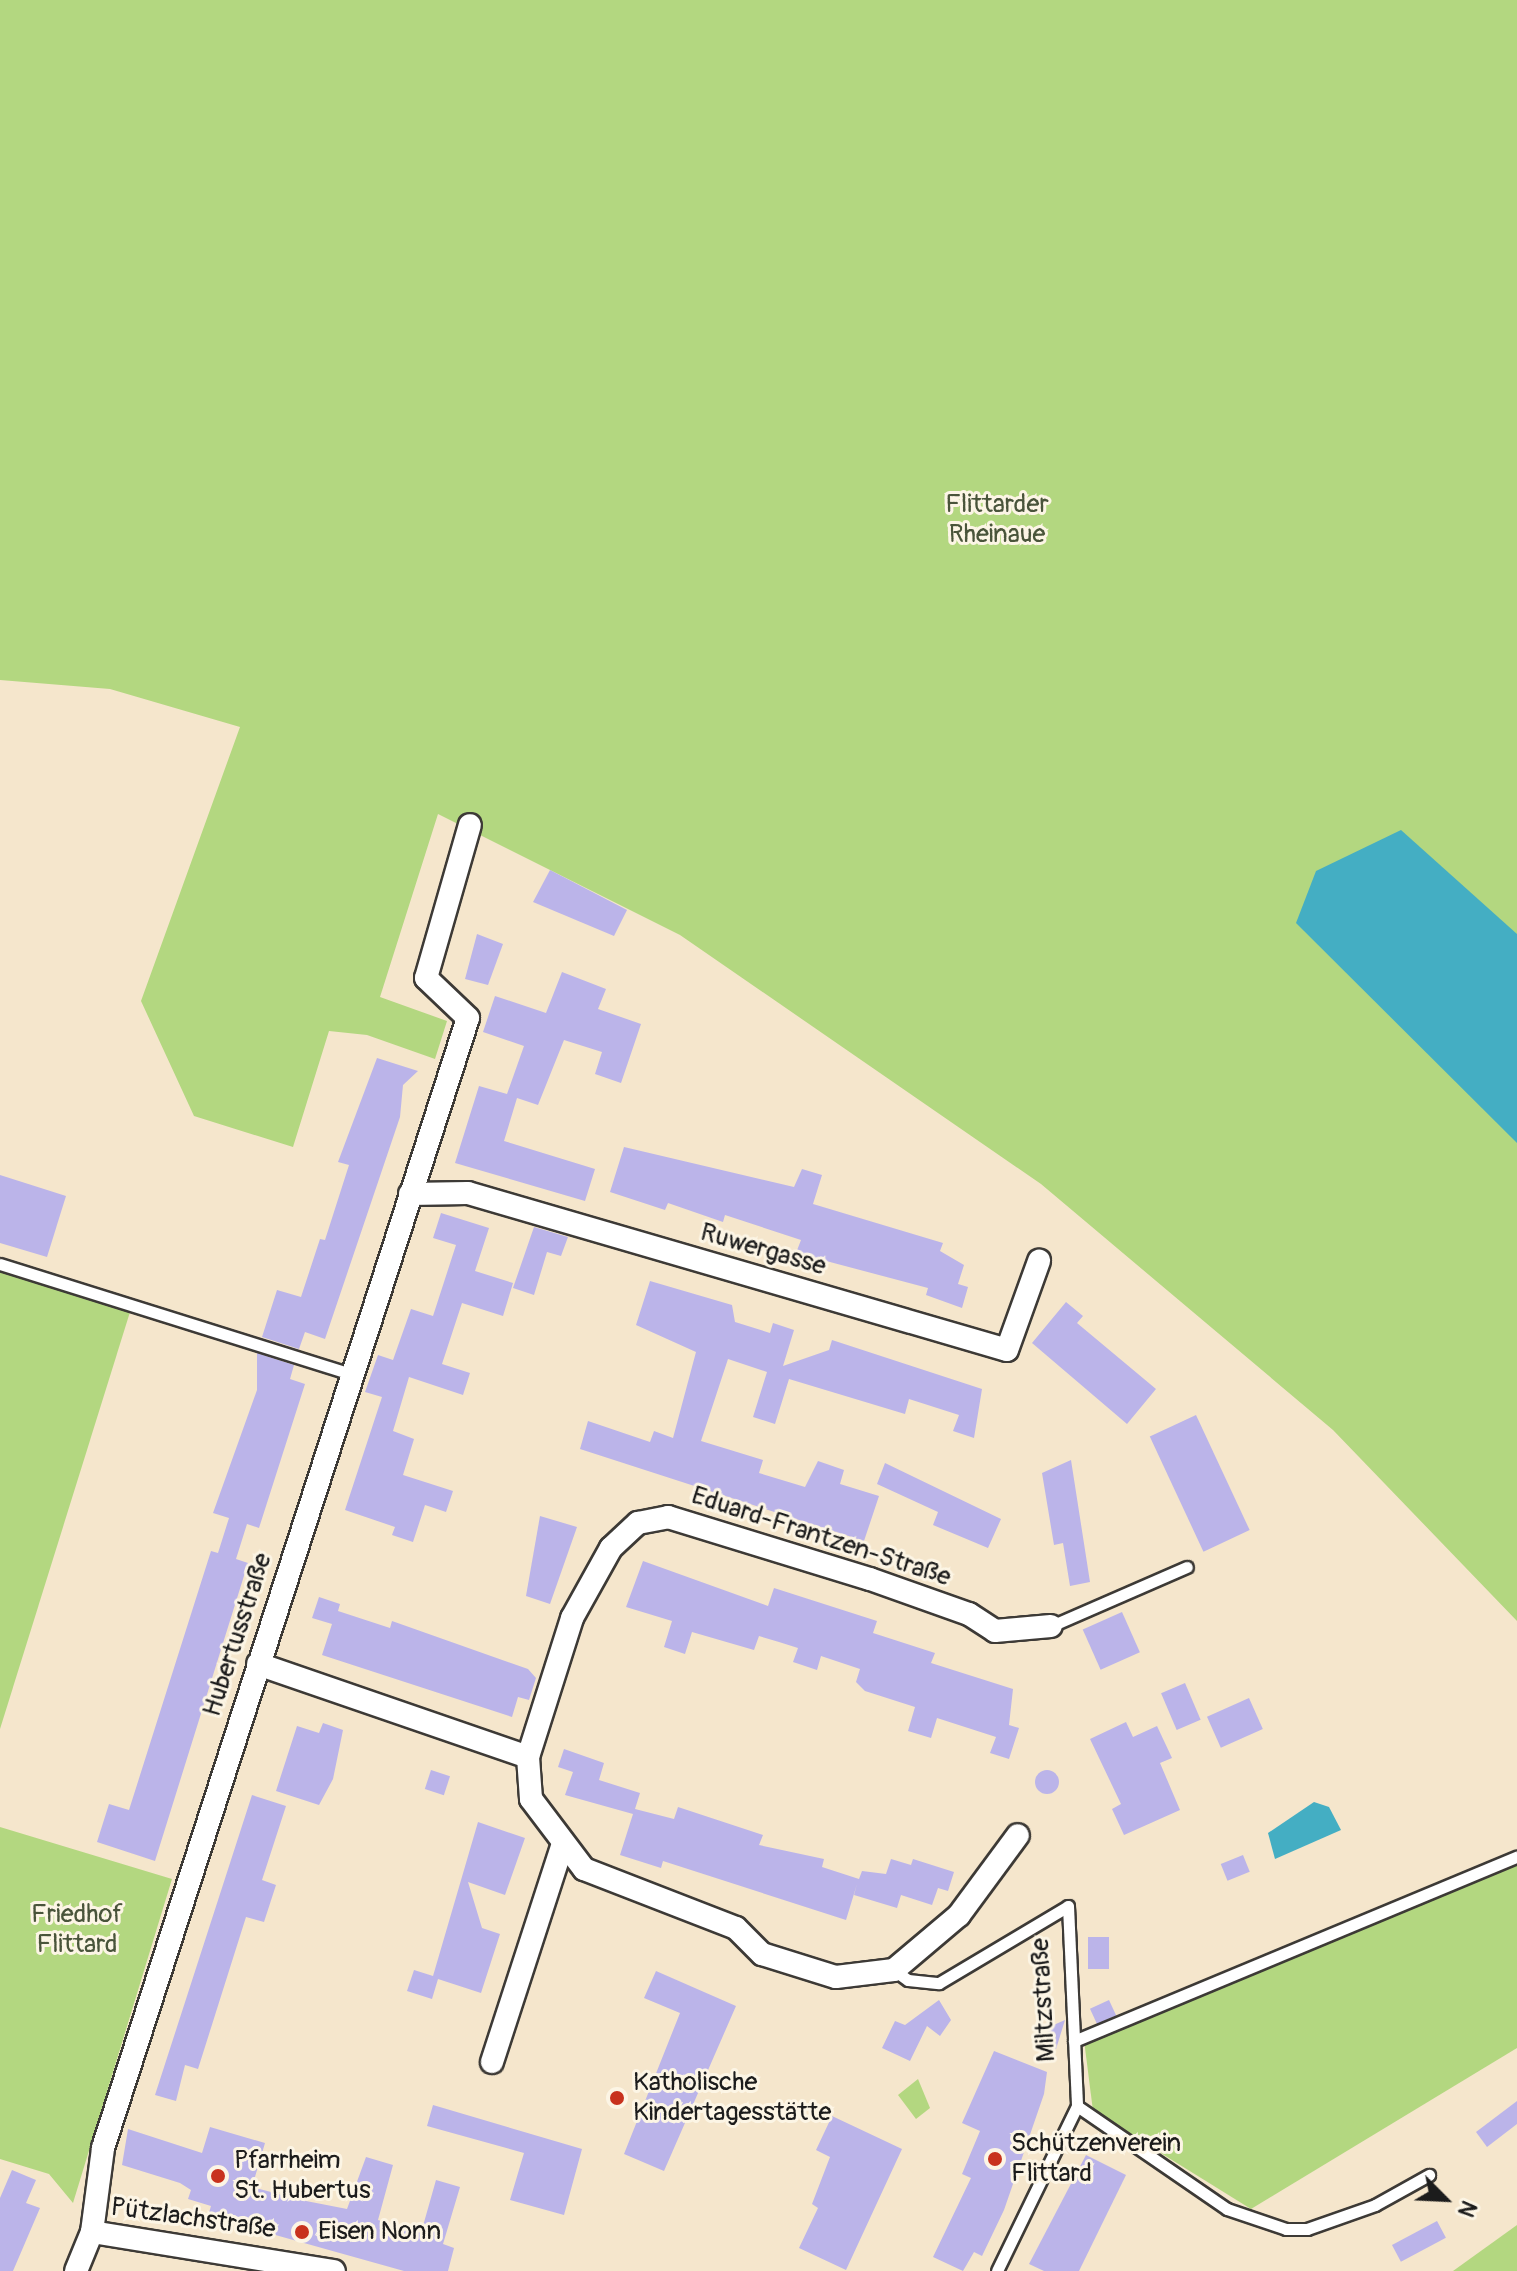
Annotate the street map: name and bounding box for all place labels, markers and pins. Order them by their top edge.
place label: Katholische Kindertagesstätte [633,2067,831,2128]
marker: Katholische Kindertagesstätte [608,2089,626,2107]
place label: Schützenverein Flittard [1011,2128,1181,2190]
place label: Pfarrheim St. Hubertus [234,2145,371,2206]
marker: Schützenverein Flittard [986,2150,1004,2168]
marker: Pfarrheim St. Hubertus [209,2167,227,2185]
place label: Eisen Nonn [318,2216,441,2248]
marker: Eisen Nonn [293,2223,311,2241]

